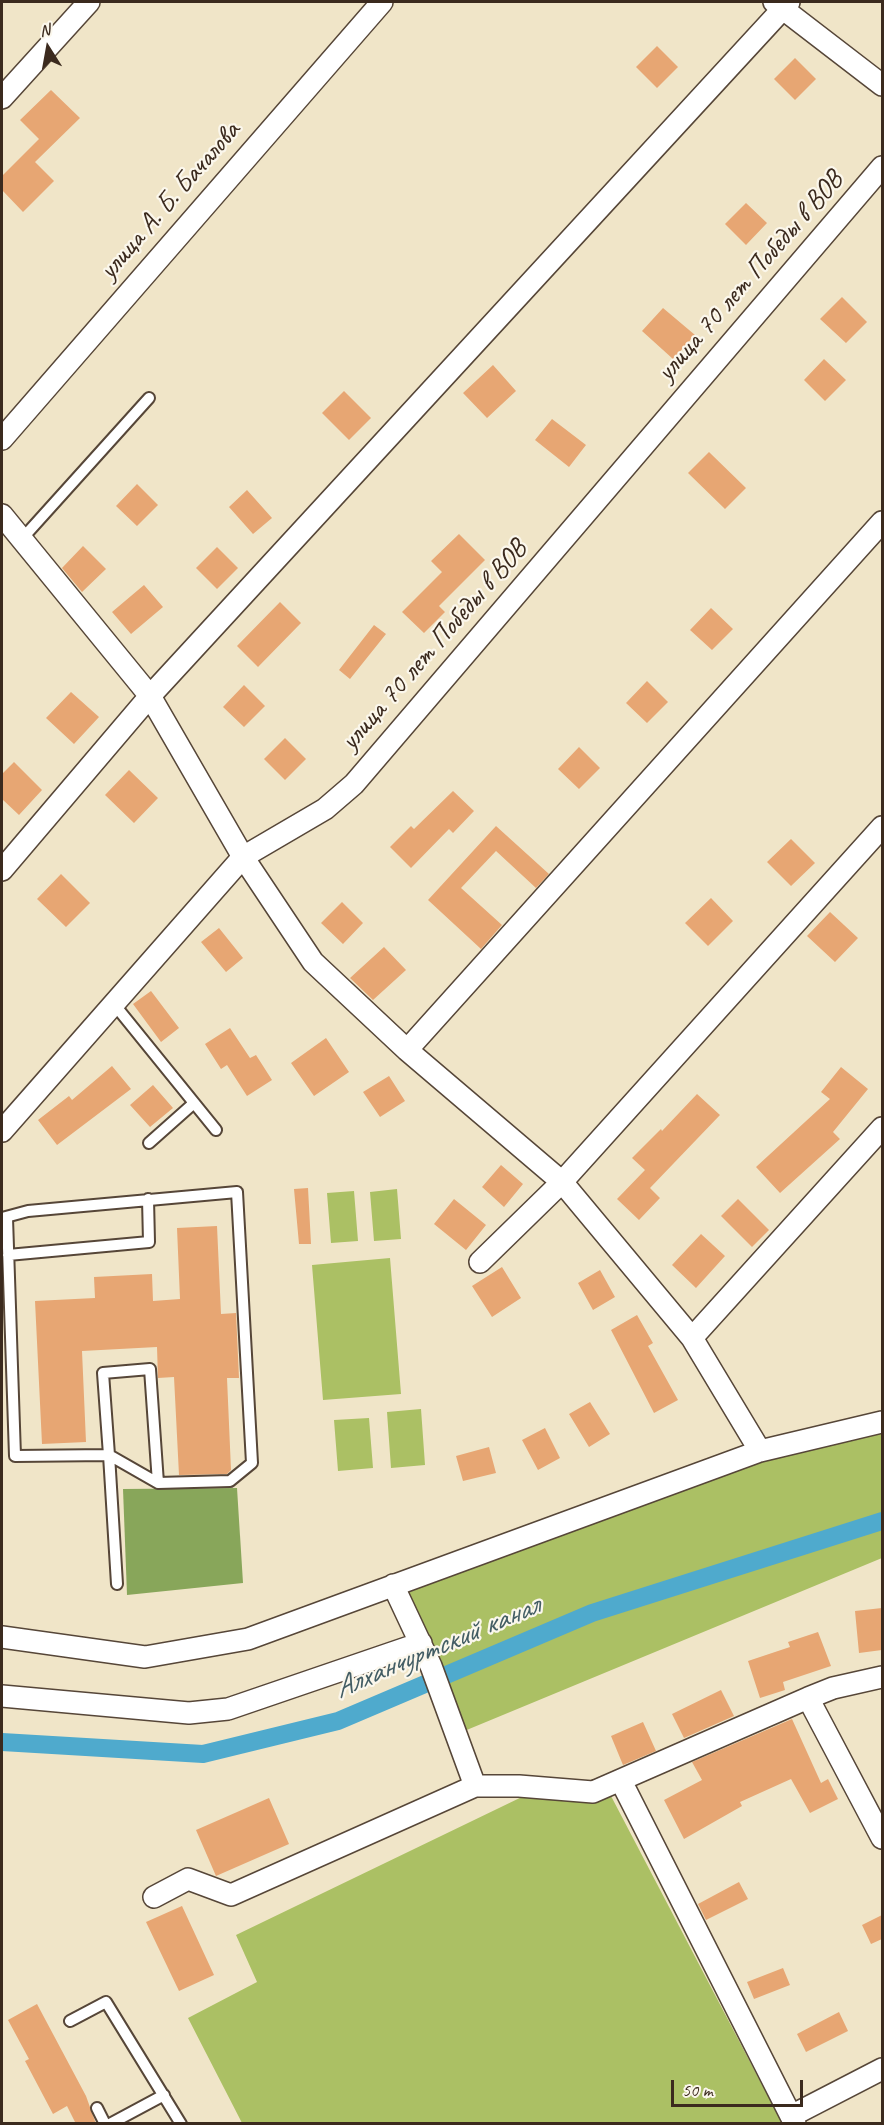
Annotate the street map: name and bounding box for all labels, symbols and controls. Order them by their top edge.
north arrow [18,18,78,78]
text: N [38,20,51,41]
street label: улица А. Б. Бачалова [92,115,248,287]
street label: улица 70 лет Победы в ВОВ [650,165,850,389]
street label: улица 70 лет Победы в ВОВ [334,534,534,758]
water label: Алханчуртский канал [329,1589,545,1707]
scale bar [674,2068,806,2106]
text: 50 m [682,2079,713,2101]

